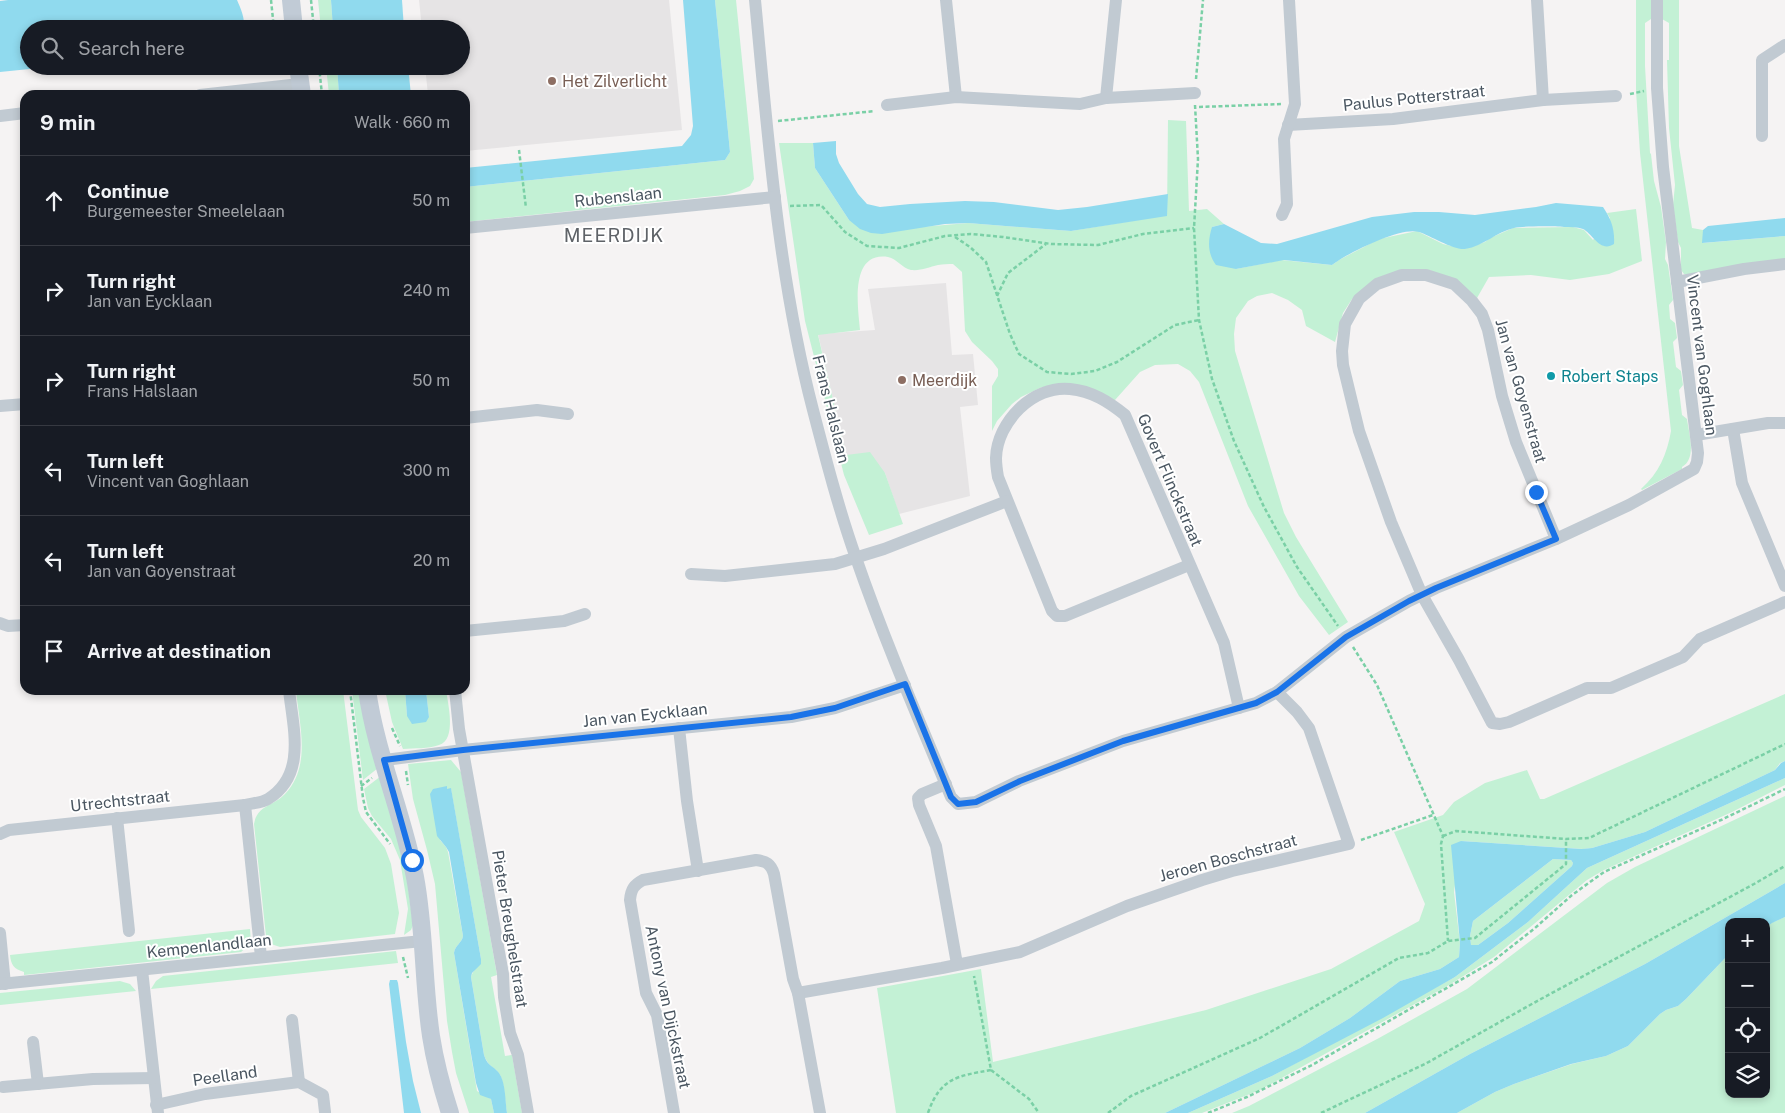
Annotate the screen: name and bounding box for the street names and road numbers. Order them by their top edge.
street label: Paulus Potterstraat [1342,81,1486,115]
street label: Rubenslaan [573,183,663,211]
street label: Vincent van Goghlaan [1683,273,1721,437]
street label: Jan van Goyenstraat [1491,317,1551,465]
street label: Frans Halslaan [808,353,854,465]
street label: Govert Flinckstraat [1133,411,1207,549]
street label: Jan van Eycklaan [582,699,708,731]
street label: Utrechtstraat [69,786,171,816]
street label: Jeroen Boschstraat [1157,830,1299,886]
street label: Pieter Breughelstraat [488,849,532,1009]
street label: Antony van Dijckstraat [641,923,695,1091]
street label: Kempenlandlaan [146,930,272,962]
street label: Peelland [191,1062,259,1090]

